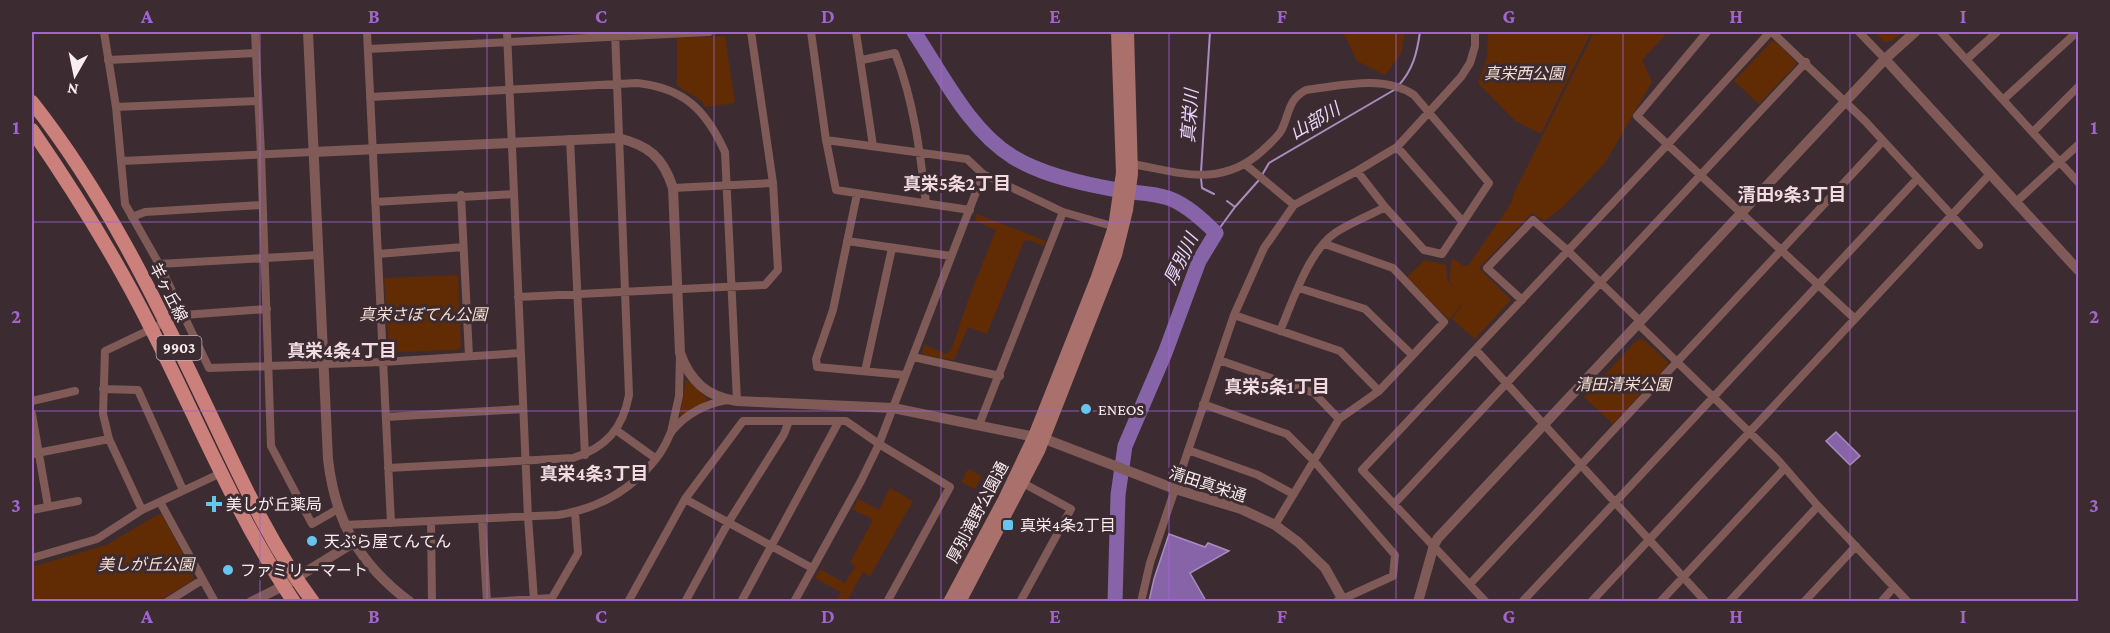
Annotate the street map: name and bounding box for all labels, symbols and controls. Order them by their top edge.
text: A [140,5,154,27]
text: B [368,5,380,27]
text: C [595,5,607,27]
text: D [821,5,835,27]
text: E [1049,5,1061,27]
text: F [1277,5,1288,27]
text: G [1503,5,1516,27]
text: H [1729,5,1743,27]
text: I [1960,5,1967,27]
north arrow [45,45,105,105]
park label: 真栄西公園 [1484,65,1566,82]
text: N [66,80,79,99]
water label: 真栄川 [1178,86,1202,144]
water label: 山部川 [1287,98,1345,143]
text: 1 [12,116,20,138]
text: 1 [2090,116,2098,138]
district label: 真栄5条2丁目 [903,174,1011,194]
district label: 清田9条3丁目 [1738,185,1846,205]
water label: 厚別川 [1160,229,1203,288]
street label: 羊ヶ丘線 [146,260,191,325]
text: 2 [11,305,21,327]
text: 2 [2089,305,2099,327]
park label: 真栄さぼてん公園 [359,306,489,323]
road number: 9903 [156,336,201,360]
district label: 真栄4条4丁目 [287,341,397,361]
park label: 清田清栄公園 [1575,376,1673,393]
district label: 真栄5条1丁目 [1224,377,1330,397]
place label: ENEOS [1098,401,1144,418]
marker: ENEOS [1079,402,1093,416]
street label: 厚別滝野公園通 [944,459,1011,566]
district label: 真栄4条3丁目 [540,464,648,484]
street label: 清田真栄通 [1167,464,1249,505]
text: 3 [11,494,21,516]
text: 3 [2089,494,2099,516]
place label: 美しが丘薬局 [226,496,322,513]
marker: 美しが丘薬局 [207,497,221,511]
place label: 真栄4条2丁目 [1020,517,1116,534]
marker: 真栄4条2丁目 [1001,518,1015,532]
place label: 天ぷら屋てんてん [324,533,451,550]
marker: 天ぷら屋てんてん [305,534,319,548]
park label: 美しが丘公園 [98,556,196,573]
place label: ファミリーマート [240,562,368,579]
marker: ファミリーマート [221,563,235,577]
text: A [140,605,154,627]
text: B [368,605,380,627]
text: C [595,605,607,627]
text: D [821,605,835,627]
text: E [1049,605,1061,627]
text: F [1277,605,1288,627]
text: G [1503,605,1516,627]
text: H [1729,605,1743,627]
text: I [1960,605,1967,627]

